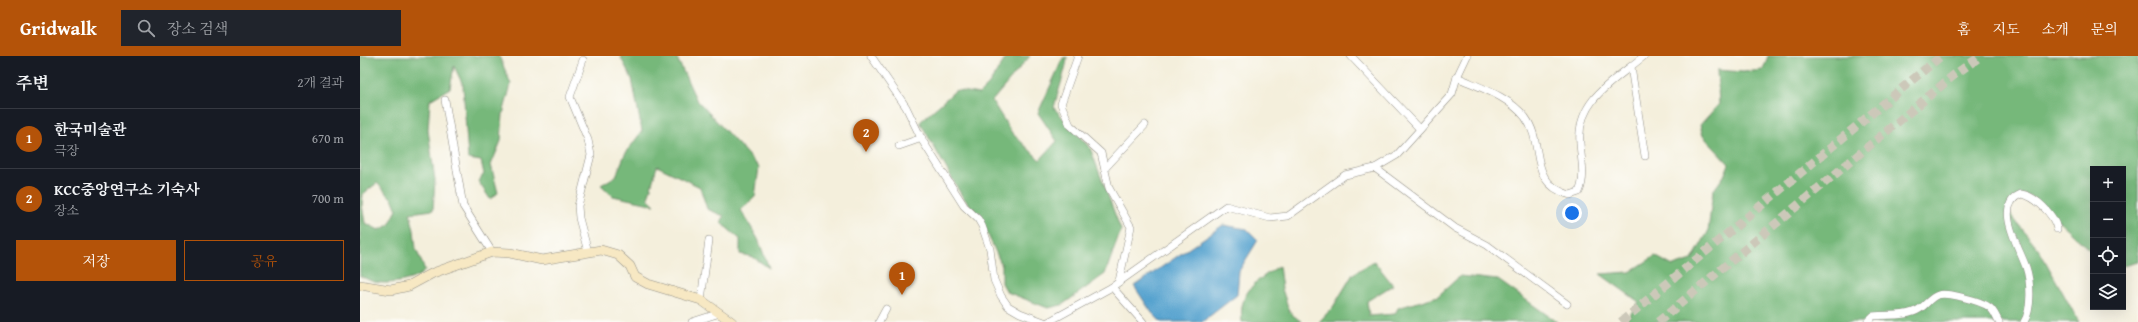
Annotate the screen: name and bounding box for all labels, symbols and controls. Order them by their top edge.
search box [121,10,401,46]
text: Gridwalk [20,14,97,42]
icon: search [135,17,157,39]
text: 장소 검색 [167,18,228,39]
text: 홈 [1957,19,1971,39]
text: 지도 [1993,19,2020,39]
text: 소개 [2042,19,2069,39]
text: 문의 [2091,19,2118,39]
text: 주변 [16,70,49,95]
text: 2개 결과 [297,73,344,92]
text: 한국미술관 [54,119,126,140]
pin: 2 [853,119,879,152]
text: 1 [26,129,32,148]
text: 670 m [312,129,344,148]
text: 극장 [54,141,79,160]
map controls [2090,166,2126,310]
button: + [2090,166,2126,202]
text: KCC중앙연구소 기숙사 [54,179,200,200]
text: 2 [26,189,32,208]
text: 700 m [312,189,344,208]
text: 장소 [54,201,79,220]
button: − [2090,202,2126,238]
your location [1562,203,1582,223]
button: locate [2090,238,2126,274]
button: 저장 [16,240,176,281]
button: 공유 [184,240,344,281]
pin: 1 [889,262,915,295]
button: layers [2090,274,2126,310]

